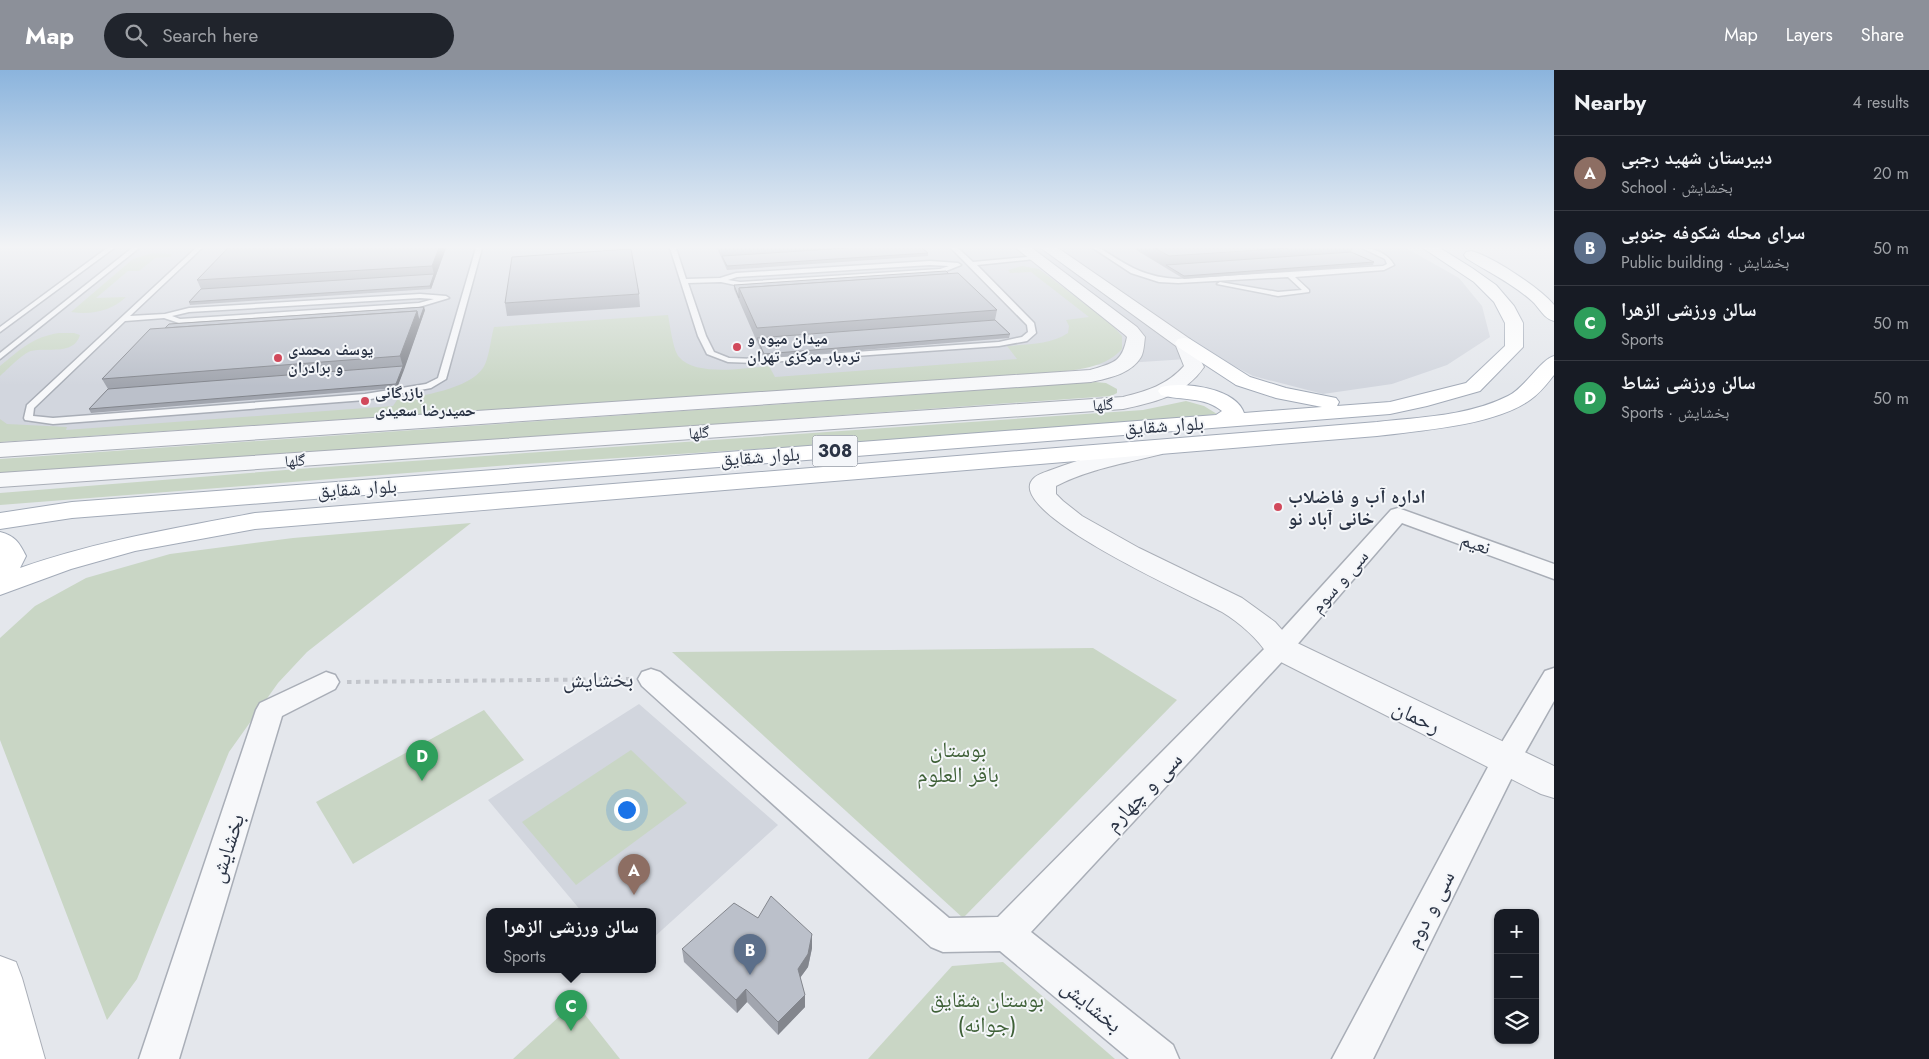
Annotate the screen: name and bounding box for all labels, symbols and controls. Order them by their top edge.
search box [104,13,454,58]
text: Map [25,18,74,53]
icon: search [122,21,150,49]
text: Search here [162,22,258,49]
text: Map [1724,22,1758,48]
text: Layers [1786,22,1833,48]
text: Share [1861,22,1904,48]
text: Nearby [1574,88,1646,118]
text: 4 results [1853,91,1909,114]
text: دبیرستان شهید رجبی [1621,144,1772,171]
text: A [1584,162,1596,185]
text: 20 m [1873,162,1909,185]
text: School · بخشایش [1621,176,1733,199]
text: سرای محله شکوفه جنوبی [1621,219,1805,246]
text: B [1585,237,1595,260]
text: 50 m [1873,237,1909,260]
text: Public building · بخشایش [1621,251,1789,274]
text: سالن ورزشی الزهرا [1621,296,1757,323]
text: C [1584,312,1596,335]
text: 50 m [1873,312,1909,335]
place label: میدان میوه و تره‌بار مرکزی تهران [747,327,861,368]
text: Sports [1621,328,1663,351]
place label: یوسف محمدی و برادران [288,338,373,379]
marker: میدان میوه و تره‌بار مرکزی تهران [731,341,743,353]
marker: یوسف محمدی و برادران [272,352,284,364]
text: سالن ورزشی نشاط [1621,369,1756,396]
place label: بازرگانی حمیدرضا سعیدی [375,381,476,422]
text: D [1584,387,1596,410]
text: 50 m [1873,387,1909,410]
street label: گلها [1092,392,1115,417]
marker: بازرگانی حمیدرضا سعیدی [359,395,371,407]
text: Sports · بخشایش [1621,401,1729,424]
street label: بلوار شقایق [1123,409,1205,442]
street label: گلها [688,420,711,445]
road number: 308 [812,436,858,466]
street label: بلوار شقایق [719,440,801,473]
street label: گلها [284,448,307,473]
street label: بلوار شقایق [316,472,398,505]
place label: اداره آب و فاضلاب خانی آباد نو [1288,483,1426,532]
marker: اداره آب و فاضلاب خانی آباد نو [1272,501,1284,513]
street label: نعیم [1457,526,1495,561]
street label: سی و سوم [1304,544,1375,619]
street label: بخشایش [562,662,634,696]
street label: رحمان [1388,691,1446,741]
park label: بوستان باقر العلوم [917,733,999,790]
pin: D [406,740,438,781]
street label: سی و چهارم [1097,744,1189,838]
your location [614,797,640,823]
street label: بخشایش [200,809,252,887]
pin: A [618,854,650,895]
street label: سی و دوم [1396,865,1462,953]
popup [486,908,656,973]
map controls [1494,909,1539,1044]
button: + [1494,909,1539,954]
text: سالن ورزشی الزهرا [503,913,639,940]
pin: B [734,934,766,975]
text: Sports [503,945,546,968]
button: − [1494,954,1539,999]
street label: بخشایش [1054,970,1130,1040]
park label: بوستان شقایق (جوانه) [930,983,1044,1040]
pin: C [555,990,587,1031]
button: layers [1494,999,1539,1044]

